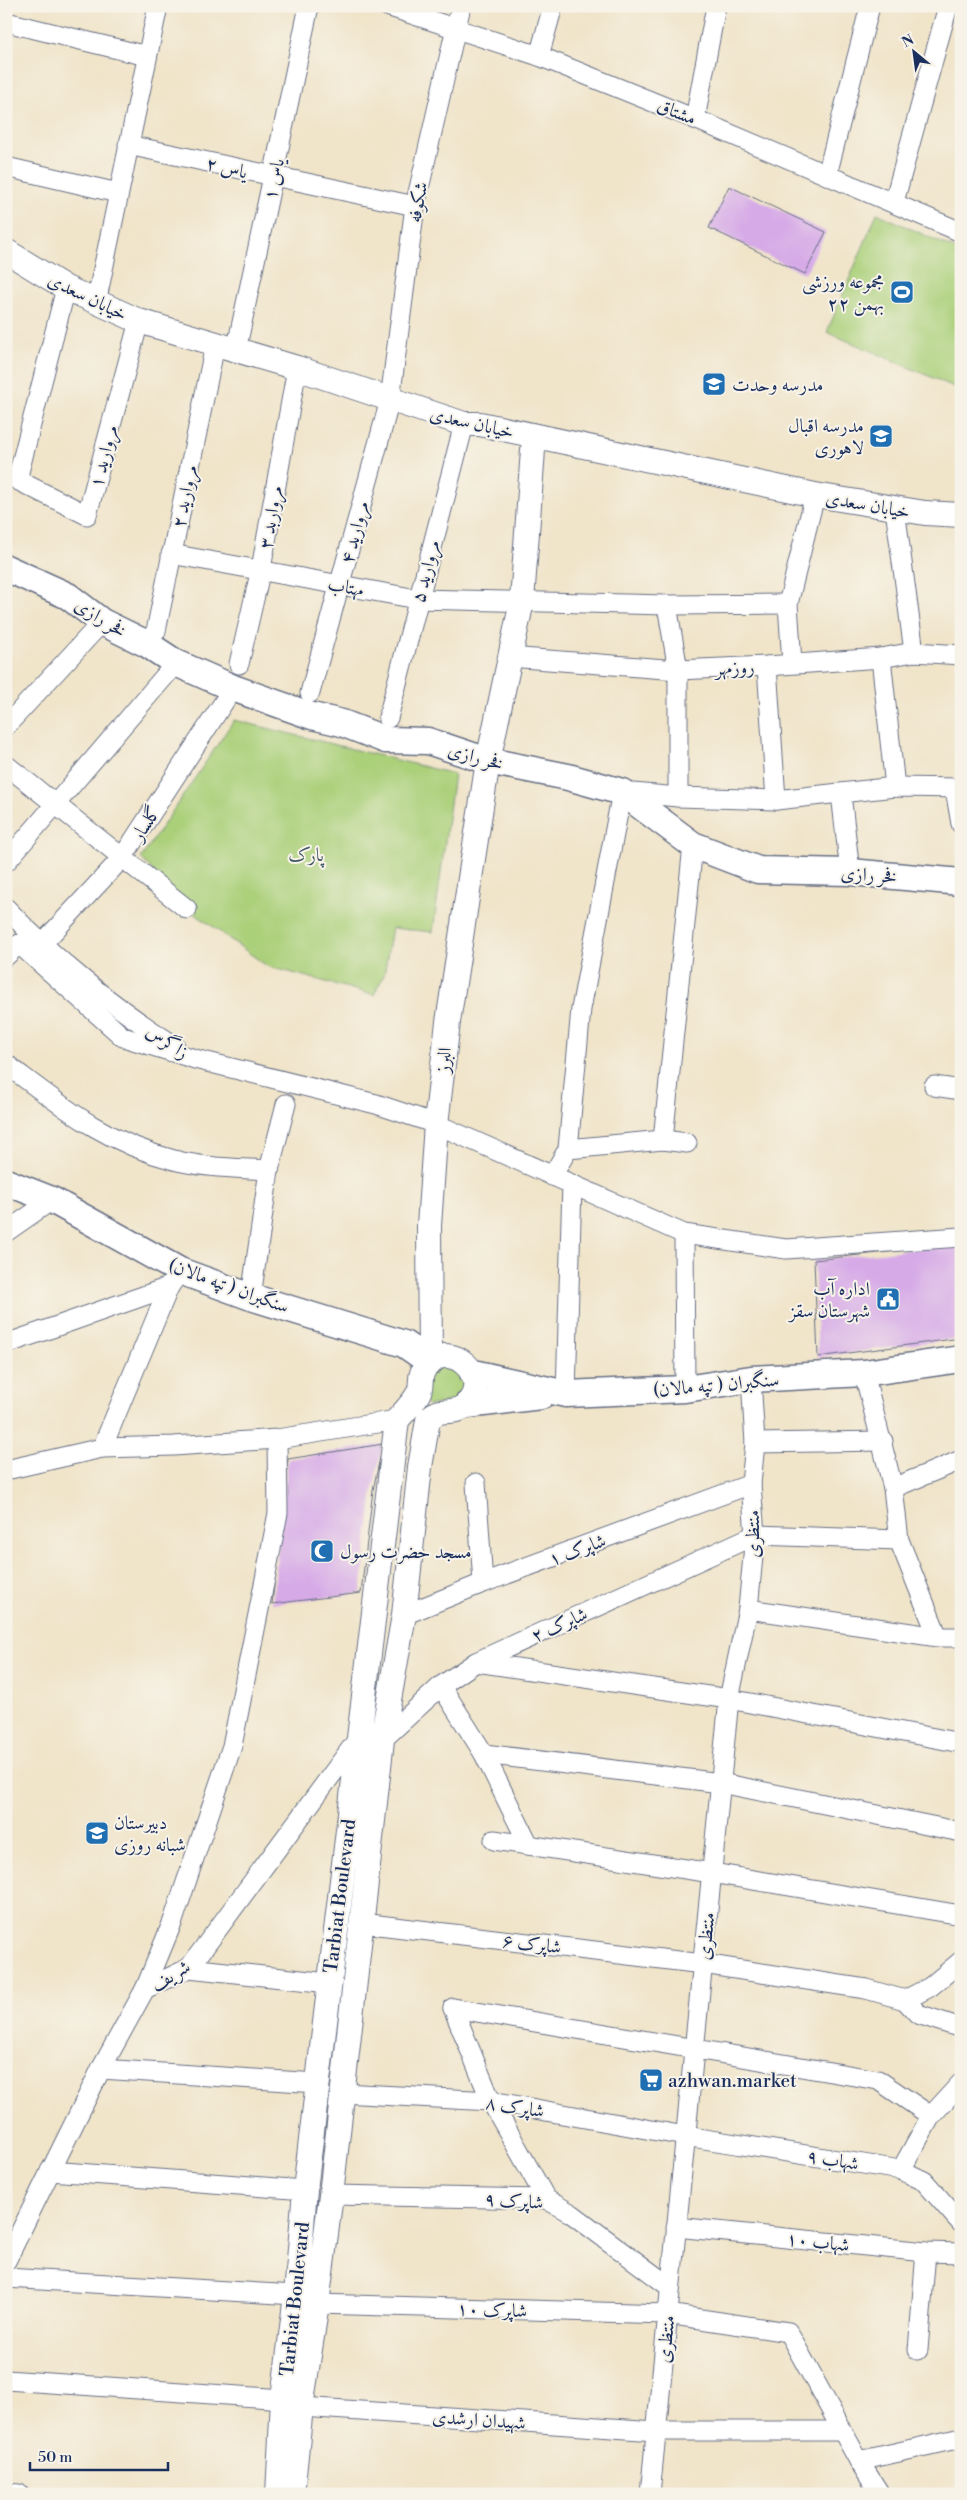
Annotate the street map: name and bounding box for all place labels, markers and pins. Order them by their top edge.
place label: مجموعه ورزشی ۲۲ بهمن [802,270,884,317]
sports icon: مجموعه ورزشی ۲۲ بهمن [889,279,915,305]
school or university icon: مدرسه وحدت [701,371,727,397]
place label: مدرسه وحدت [732,373,824,397]
place label: مدرسه اقبال لاهوری [788,414,864,460]
school or university icon: مدرسه اقبال لاهوری [868,423,894,449]
place label: اداره آب شهرستان سقز [787,1277,870,1323]
public building icon: اداره آب شهرستان سقز [875,1286,901,1312]
mosque icon: مسجد حضرت رسول [309,1538,335,1564]
place label: مسجد حضرت رسول [340,1540,472,1564]
place label: دبیرستان شبانه روزی [114,1811,186,1857]
school or university icon: دبیرستان شبانه روزی [84,1820,110,1846]
supermarket icon: azhwan.market [638,2067,664,2093]
place label: azhwan.market [668,2069,797,2093]

